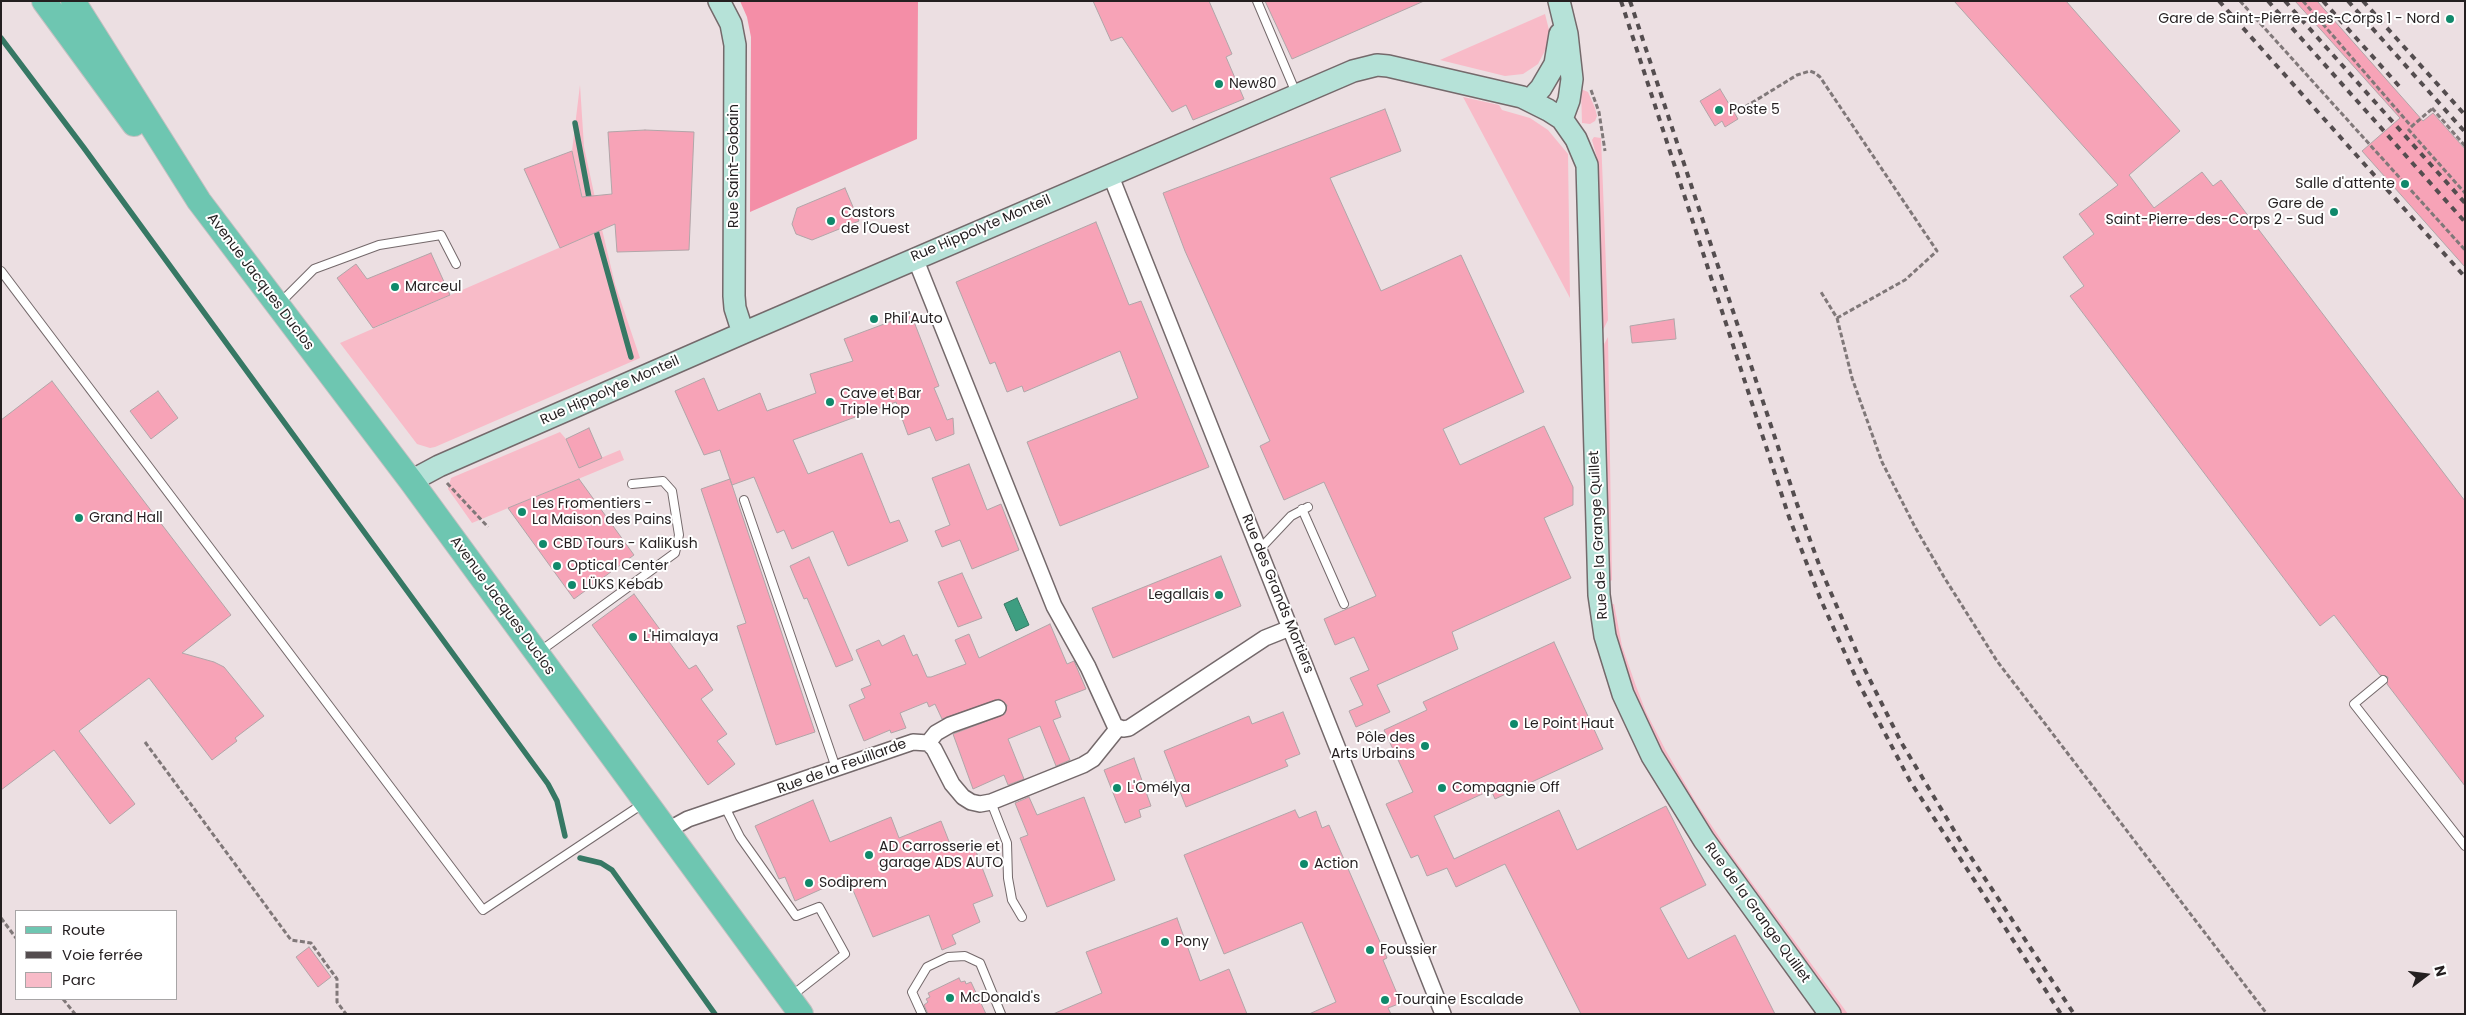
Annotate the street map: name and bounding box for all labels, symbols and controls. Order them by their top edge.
place label: Gare de Saint-Pierre-des-Corps 1 - Nord [2158,11,2440,27]
marker: Gare de Saint-Pierre-des-Corps 1 - Nord [2444,13,2456,25]
place label: New80 [1229,76,1277,92]
marker: New80 [1213,78,1225,90]
place label: Poste 5 [1729,102,1780,118]
street label: Rue Saint-Gobain [726,104,742,228]
marker: Poste 5 [1713,104,1725,116]
place label: Salle d'attente [2295,176,2395,192]
marker: Salle d'attente [2399,178,2411,190]
street label: Rue Hippolyte Monteil [909,192,1053,266]
place label: Gare de Saint-Pierre-des-Corps 2 - Sud [2105,196,2324,228]
place label: Castors de l'Ouest [841,205,910,238]
marker: Gare de Saint-Pierre-des-Corps 2 - Sud [2328,206,2340,218]
street label: Avenue Jacques Duclos [203,210,317,354]
marker: Castors de l'Ouest [825,215,837,227]
place label: Marceul [405,279,461,295]
marker: Marceul [389,281,401,293]
place label: Phil'Auto [884,311,943,327]
marker: Phil'Auto [868,313,880,325]
street label: Rue Hippolyte Monteil [538,353,682,429]
place label: Cave et Bar Triple Hop [840,386,921,418]
marker: Cave et Bar Triple Hop [824,396,836,408]
street label: Rue de la Grange Quillet [1586,450,1612,620]
place label: Les Fromentiers - La Maison des Pains [532,496,672,528]
marker: Les Fromentiers - La Maison des Pains [516,506,528,518]
place label: Grand Hall [89,510,163,526]
marker: Grand Hall [73,512,85,524]
street label: Rue des Grands Mortiers [1237,512,1317,676]
street label: Avenue Jacques Duclos [446,534,558,678]
place label: CBD Tours - KaliKush [553,536,698,552]
marker: CBD Tours - KaliKush [537,538,549,550]
place label: Optical Center [567,558,669,574]
marker: Optical Center [551,560,563,572]
place label: LÜKS Kebab [582,577,663,593]
marker: LÜKS Kebab [566,579,578,591]
place label: Legallais [1148,587,1209,603]
marker: Legallais [1213,589,1225,601]
place label: L'Himalaya [643,629,719,645]
marker: L'Himalaya [627,631,639,643]
place label: Le Point Haut [1524,716,1614,732]
marker: Le Point Haut [1508,718,1520,730]
place label: Pôle des Arts Urbains [1331,730,1415,762]
street label: Rue de la Feuillarde [775,736,909,798]
marker: Pôle des Arts Urbains [1419,740,1431,752]
place label: L'Omélya [1127,780,1190,796]
place label: Compagnie Off [1452,780,1560,796]
marker: L'Omélya [1111,782,1123,794]
marker: Compagnie Off [1436,782,1448,794]
place label: AD Carrosserie et garage ADS AUTO [879,839,1003,872]
street label: Rue de la Grange Quillet [1701,840,1813,986]
marker: AD Carrosserie et garage ADS AUTO [863,849,875,861]
place label: Action [1314,856,1358,872]
marker: Action [1298,858,1310,870]
place label: Sodiprem [819,875,887,891]
marker: Sodiprem [803,877,815,889]
legend [15,910,178,1000]
text: Route [62,919,105,940]
place label: Pony [1175,934,1209,950]
marker: Pony [1159,936,1171,948]
place label: Foussier [1380,942,1437,958]
text: Voie ferrée [62,944,143,965]
marker: Foussier [1364,944,1376,956]
north arrow [2401,950,2451,1000]
text: N [2429,963,2452,979]
text: Parc [62,969,96,990]
place label: McDonald's [960,990,1040,1006]
marker: McDonald's [944,992,956,1004]
place label: Touraine Escalade [1395,992,1524,1008]
marker: Touraine Escalade [1379,994,1391,1006]

